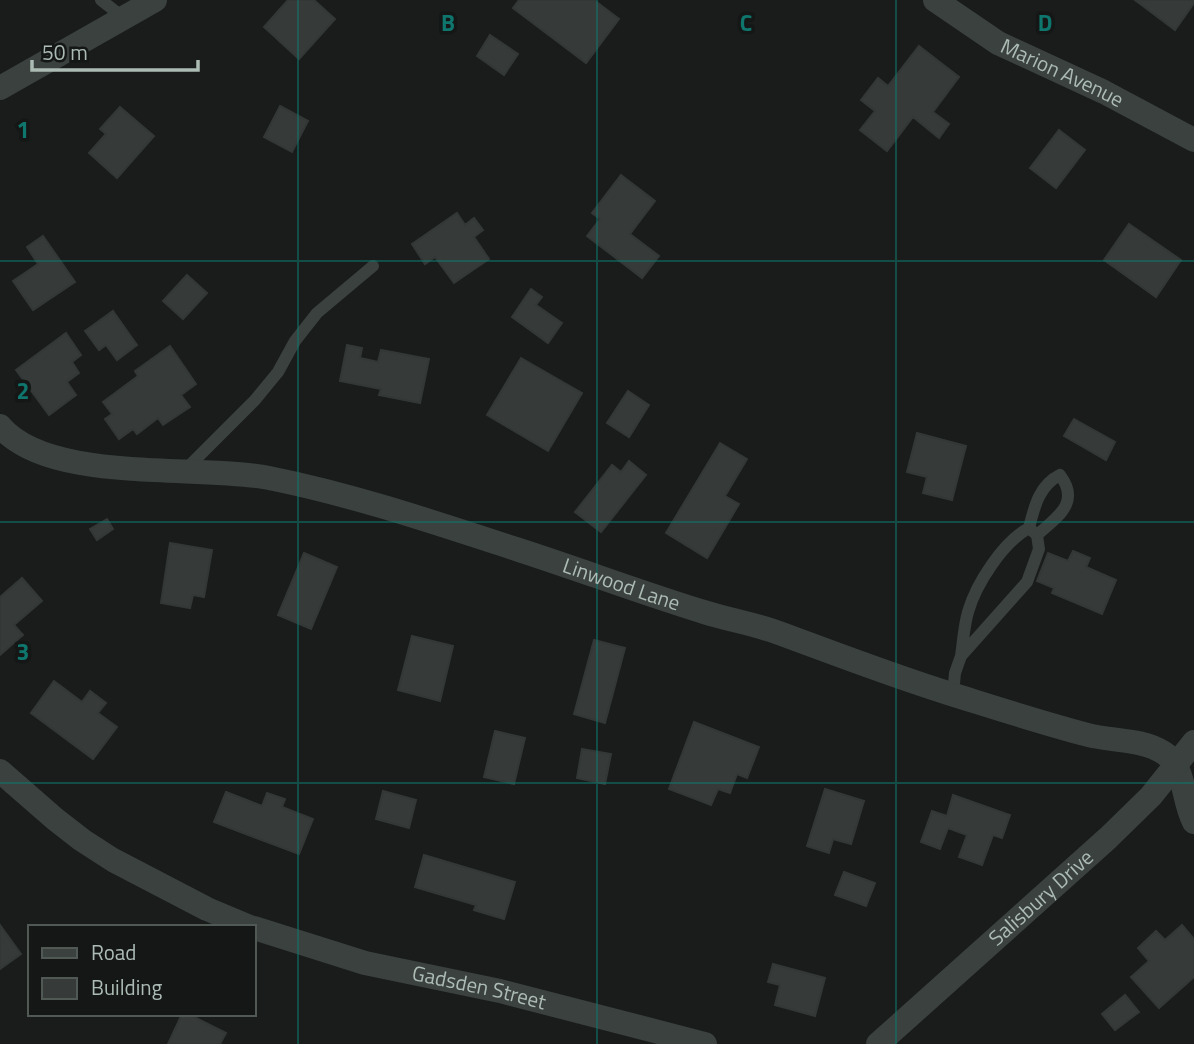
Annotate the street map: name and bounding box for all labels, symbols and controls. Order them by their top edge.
text: B [441,5,455,40]
text: C [740,5,752,40]
text: D [1038,5,1052,40]
scale bar [32,28,198,72]
street label: Marion Avenue [996,29,1130,115]
text: 50 m [42,36,88,68]
text: 1 [17,112,29,147]
text: 2 [17,373,29,408]
street label: Linwood Lane [559,549,685,618]
text: 3 [17,634,29,669]
street label: Salisbury Drive [981,841,1100,953]
legend [28,925,256,1016]
text: Road [91,936,136,968]
street label: Gadsden Street [409,956,550,1017]
text: Building [91,971,163,1003]

